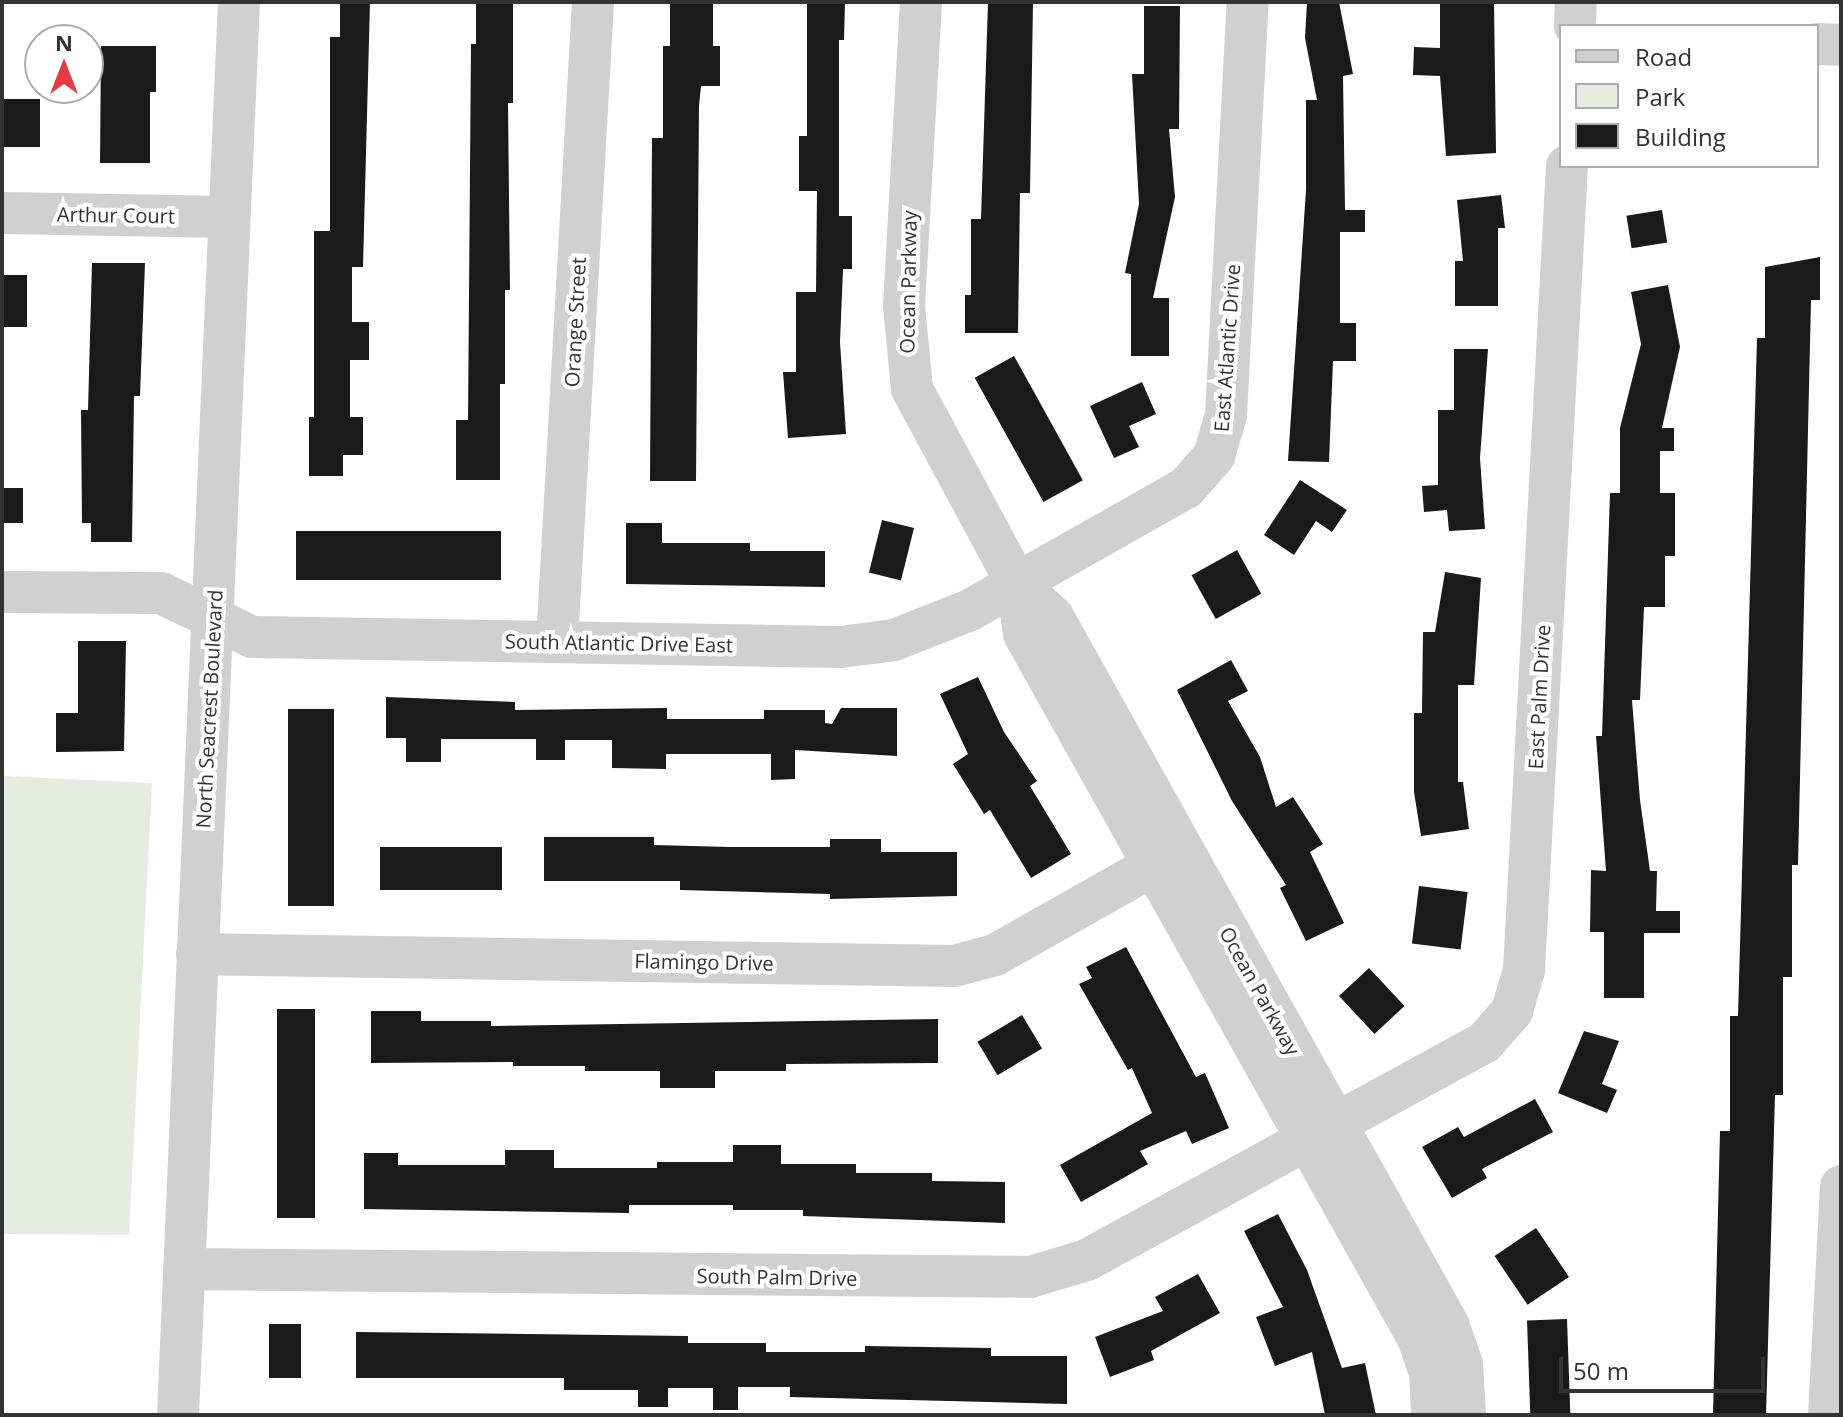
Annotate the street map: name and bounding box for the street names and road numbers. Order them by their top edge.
street label: Arthur Court [57,202,175,228]
street label: Ocean Parkway [895,210,921,354]
street label: Orange Street [560,256,590,388]
street label: East Atlantic Drive [1209,263,1245,433]
street label: North Seacrest Boulevard [191,589,227,829]
street label: East Palm Drive [1523,624,1555,770]
street label: South Atlantic Drive East [505,629,733,657]
street label: Ocean Parkway [1215,922,1305,1060]
street label: Flamingo Drive [634,949,774,975]
street label: South Palm Drive [696,1264,858,1290]

